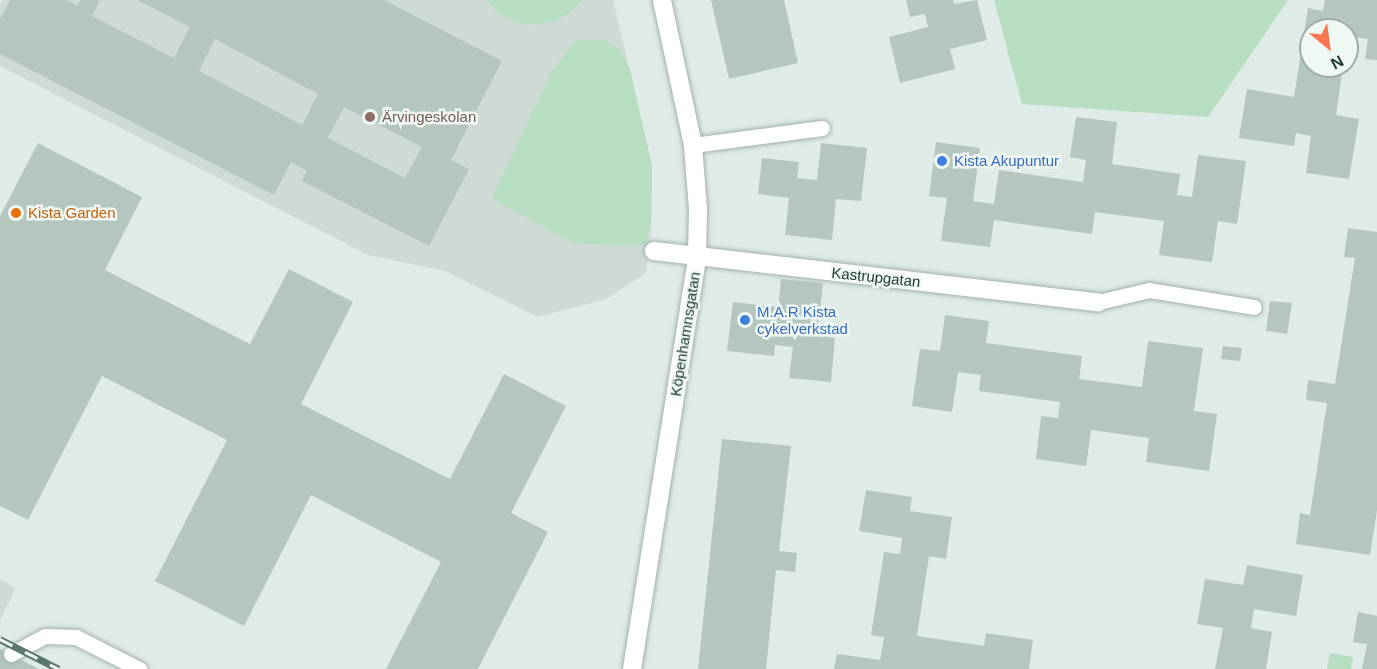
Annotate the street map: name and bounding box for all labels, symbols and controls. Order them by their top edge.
north arrow [1299,18,1359,78]
text: N [1328,52,1346,73]
place label: Ärvingeskolan [382,108,476,126]
marker: Ärvingeskolan [363,110,377,124]
place label: Kista Akupuntur [954,152,1060,170]
marker: Kista Akupuntur [935,154,949,168]
place label: Kista Garden [28,204,116,222]
marker: Kista Garden [9,206,23,220]
street label: Kastrupgatan [831,263,921,291]
street label: Köpenhamnsgatan [666,270,704,398]
place label: M.A.R Kista cykelverkstad [757,302,848,337]
marker: M.A.R Kista cykelverkstad [738,313,752,327]

